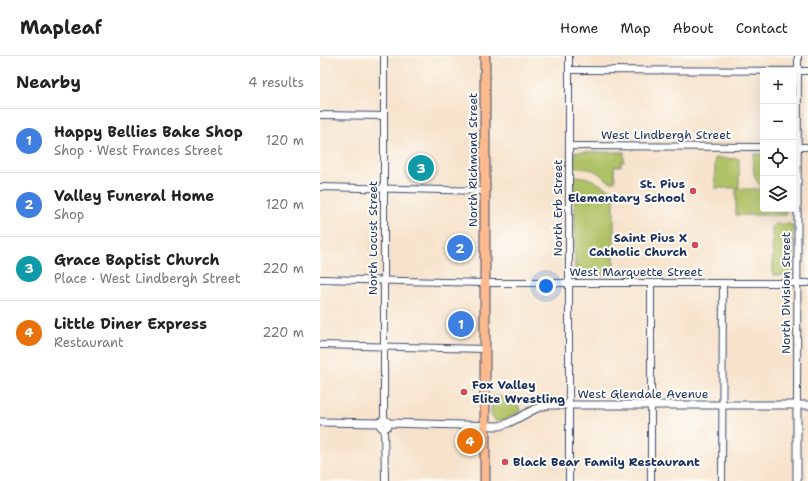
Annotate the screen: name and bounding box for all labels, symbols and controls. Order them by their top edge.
text: Mapleaf [20,15,102,40]
text: Home [560,19,599,37]
text: Map [621,19,651,37]
text: About [673,19,714,37]
text: Contact [736,19,788,37]
map controls [760,68,796,212]
button: + [760,68,796,104]
text: Nearby [16,71,81,93]
text: 4 results [248,74,304,91]
street label: North Richmond Street [465,93,481,227]
button: − [760,104,796,140]
text: Happy Bellies Bake Shop [54,122,243,142]
street label: West Lindbergh Street [601,127,731,143]
text: 1 [26,132,32,149]
text: 120 m [266,132,304,149]
button: locate [760,140,796,176]
text: Shop · West Frances Street [54,142,223,159]
pin: 3 [408,153,434,183]
street label: North Erb Street [550,160,566,256]
place label: St. Pius Elementary School [568,176,685,206]
button: layers [760,176,796,212]
street label: North Locust Street [365,181,381,295]
text: Valley Funeral Home [54,186,214,206]
marker: St. Pius Elementary School [688,186,698,196]
text: 2 [24,196,34,213]
text: 120 m [266,196,304,213]
text: Shop [54,206,84,223]
place label: Saint Pius X Catholic Church [589,230,687,260]
street label: North Division Street [778,232,794,354]
pin: 2 [447,233,473,263]
marker: Saint Pius X Catholic Church [690,240,700,250]
text: Grace Baptist Church [54,250,220,270]
text: 3 [24,260,34,277]
text: 220 m [262,260,304,277]
street label: West Marquette Street [569,264,703,280]
text: Place · West Lindbergh Street [54,270,241,287]
your location [536,276,556,296]
pin: 1 [448,309,474,339]
text: Little Diner Express [54,314,207,334]
text: 4 [24,324,34,341]
text: 220 m [262,324,304,341]
text: Restaurant [54,334,124,351]
place label: Fox Valley Elite Wrestling [472,377,565,407]
street label: West Glendale Avenue [577,386,709,402]
marker: Fox Valley Elite Wrestling [459,387,469,397]
pin: 4 [457,426,483,456]
place label: Black Bear Family Restaurant [513,454,700,470]
marker: Black Bear Family Restaurant [500,457,510,467]

